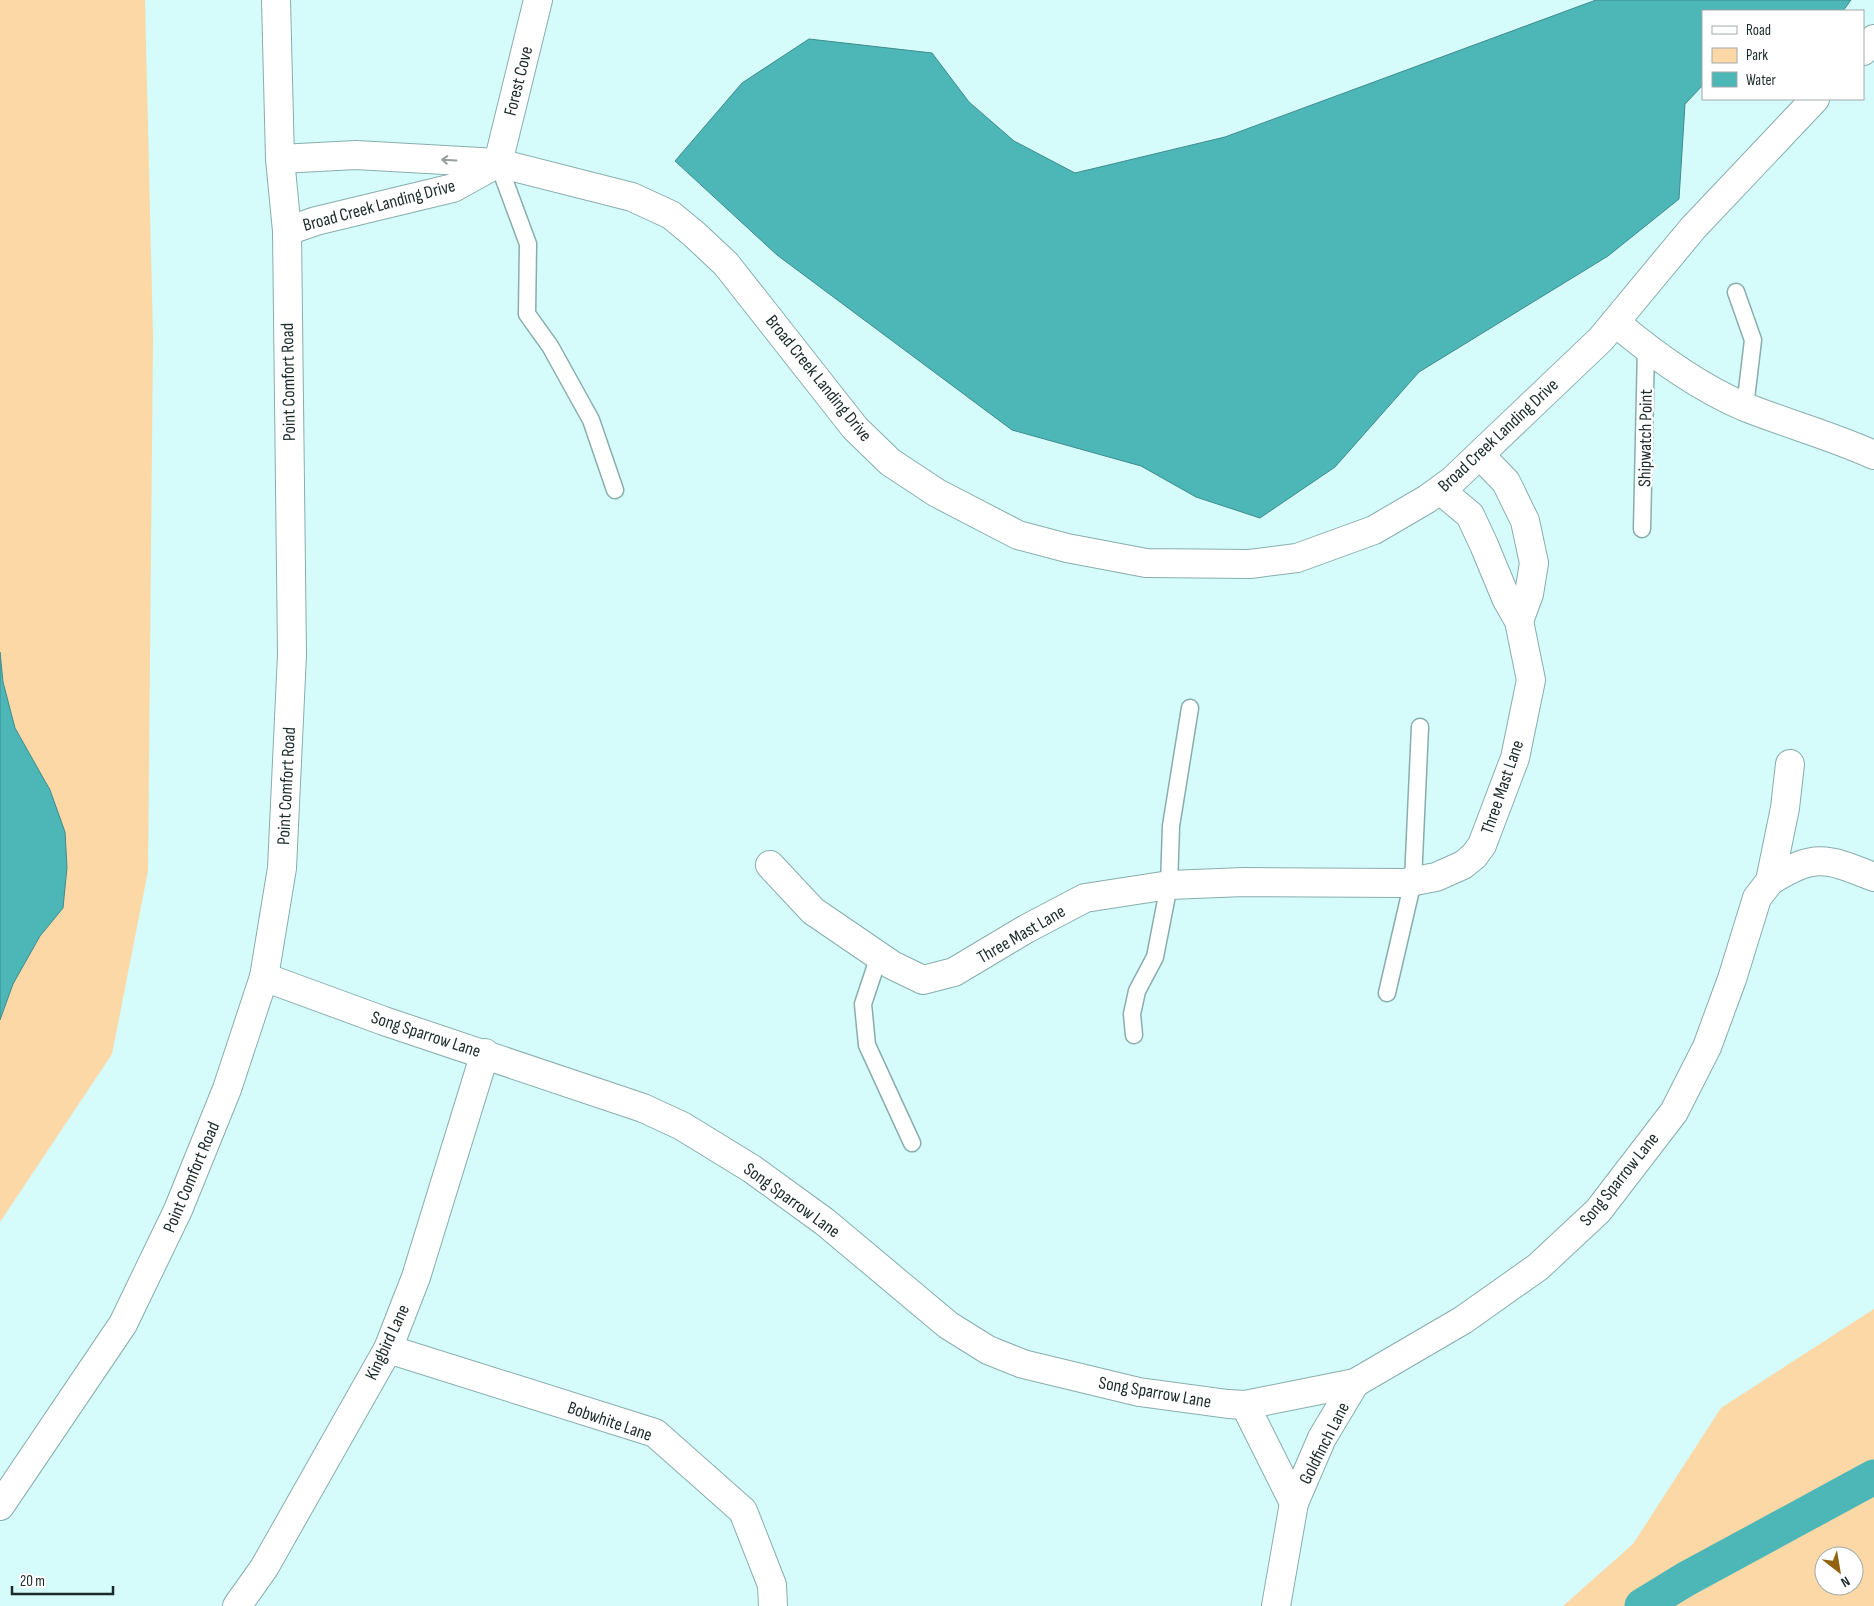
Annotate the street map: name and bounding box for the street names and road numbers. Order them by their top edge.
street label: Forest Cove [500,44,537,118]
street label: Broad Creek Landing Drive [301,175,458,236]
street label: Broad Creek Landing Drive [761,311,876,446]
street label: Point Comfort Road [277,323,300,441]
street label: Broad Creek Landing Drive [1434,374,1563,496]
street label: Shipwatch Point [1634,388,1657,487]
street label: Point Comfort Road [273,726,300,846]
street label: Three Mast Lane [1477,737,1528,837]
street label: Three Mast Lane [974,901,1069,968]
street label: Song Sparrow Lane [368,1007,483,1062]
street label: Point Comfort Road [159,1119,224,1236]
street label: Song Sparrow Lane [1575,1128,1663,1230]
street label: Song Sparrow Lane [739,1158,844,1242]
street label: Kingbird Lane [361,1301,414,1383]
street label: Song Sparrow Lane [1097,1372,1213,1413]
street label: Bobwhite Lane [565,1397,655,1446]
street label: Goldfinch Lane [1295,1399,1354,1488]

